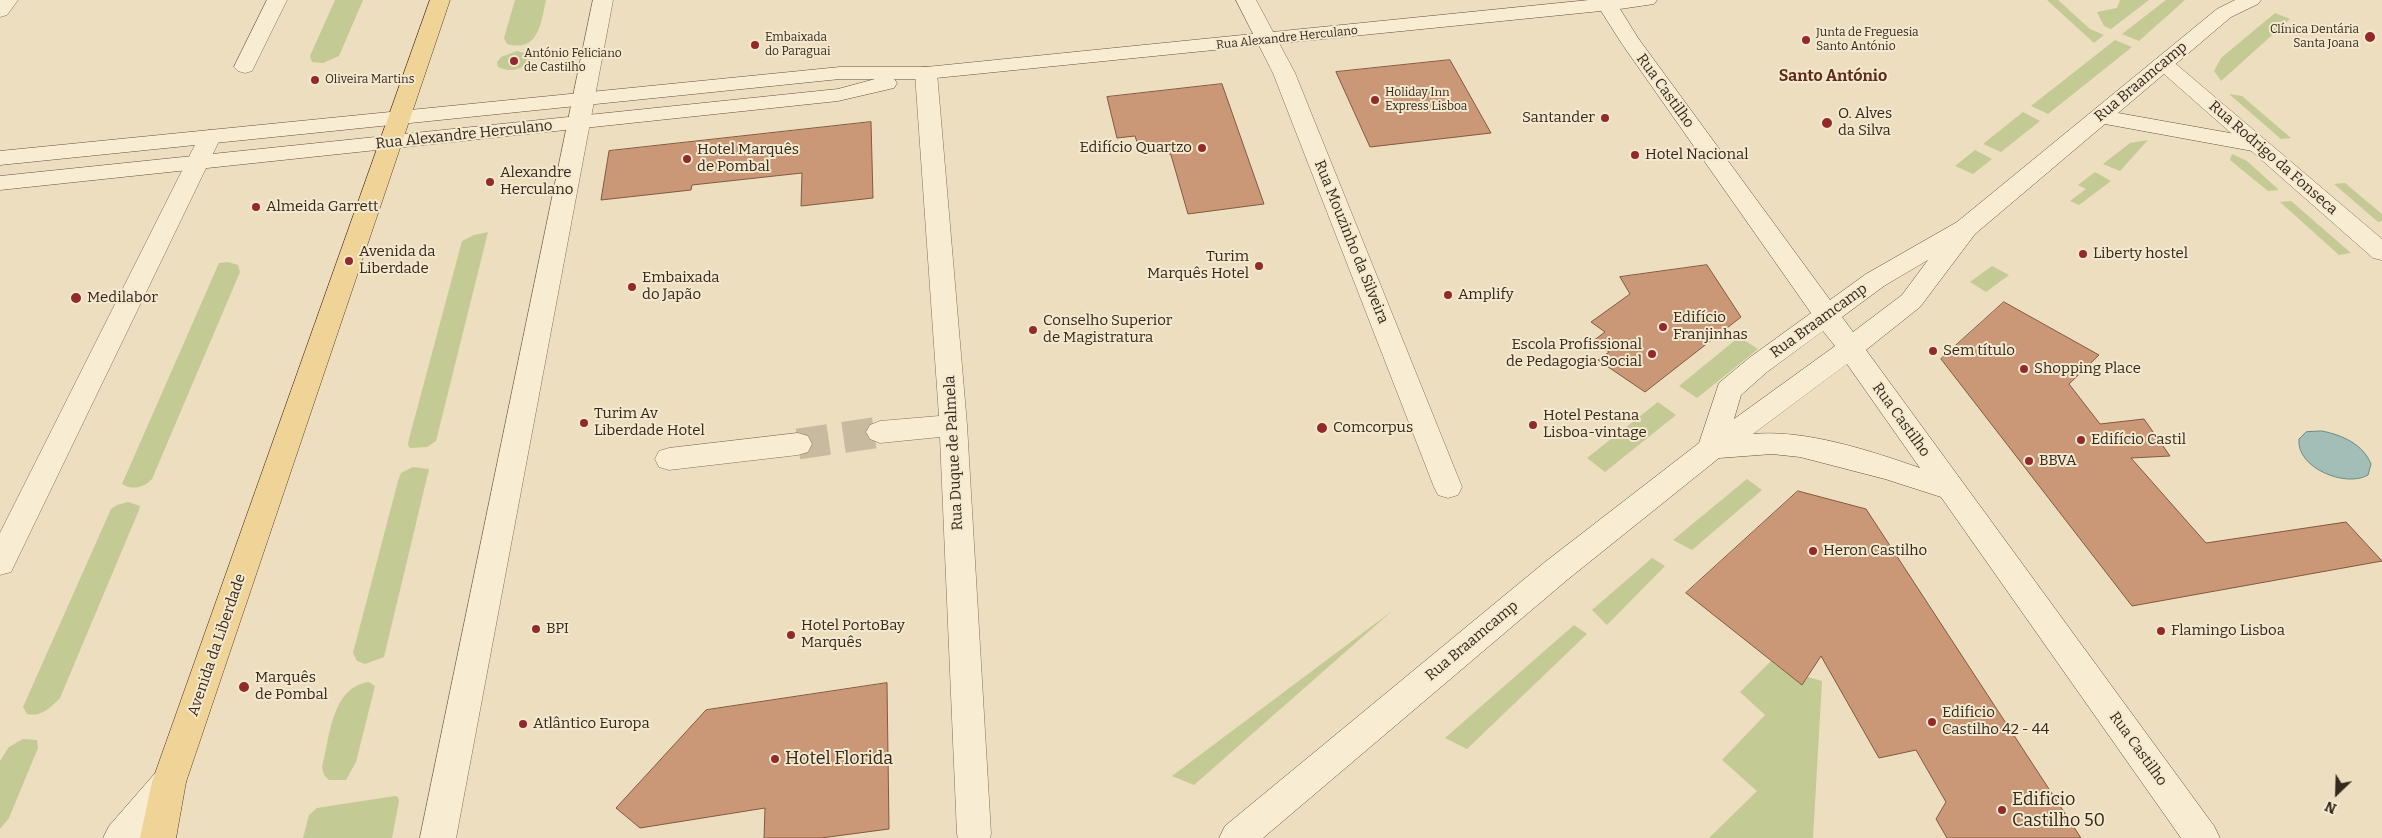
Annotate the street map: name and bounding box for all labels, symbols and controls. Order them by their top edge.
street label: Rua Alexandre Herculano [1215,23,1359,53]
place label: Clínica Dentária Santa Joana [2270,23,2359,51]
place label: Junta de Freguesia Santo António [1816,26,1919,54]
marker: Clínica Dentária Santa Joana [2363,30,2377,44]
place label: Embaixada do Paraguai [765,31,831,59]
marker: Junta de Freguesia Santo António [1800,34,1812,46]
street label: Rua Braamcamp [2091,38,2191,126]
marker: Embaixada do Paraguai [749,39,761,51]
place label: António Feliciano de Castilho [524,47,622,75]
street label: Rua Castilho [1632,51,1698,131]
marker: António Feliciano de Castilho [508,55,520,67]
district label: Santo António [1779,67,1887,87]
place label: Oliveira Martins [325,73,414,87]
marker: Oliveira Martins [309,74,321,86]
place label: Holiday Inn Express Lisboa [1385,86,1467,114]
marker: Holiday Inn Express Lisboa [1369,94,1381,106]
street label: Rua Rodrigo da Fonseca [2205,97,2341,219]
place label: O. Alves da Silva [1838,105,1892,140]
place label: Santander [1522,109,1595,127]
marker: Santander [1599,112,1611,124]
marker: O. Alves da Silva [1820,116,1834,130]
street label: Rua Alexandre Herculano [375,117,553,153]
place label: Edifício Quartzo [1079,139,1192,157]
place label: Hotel Marquês de Pombal [697,141,799,176]
marker: Edifício Quartzo [1196,142,1208,154]
place label: Hotel Nacional [1645,146,1749,164]
marker: Hotel Nacional [1629,149,1641,161]
marker: Hotel Marquês de Pombal [681,153,693,165]
street label: Rua Mouzinho da Silveira [1310,158,1392,326]
place label: Alexandre Herculano [500,164,573,199]
marker: Alexandre Herculano [484,176,496,188]
place label: Almeida Garrett [266,198,378,216]
marker: Almeida Garrett [250,201,262,213]
place label: Avenida da Liberdade [359,243,435,278]
place label: Liberty hostel [2093,245,2188,263]
place label: Turim Marquês Hotel [1147,248,1249,283]
marker: Liberty hostel [2077,248,2089,260]
marker: Avenida da Liberdade [343,255,355,267]
marker: Turim Marquês Hotel [1253,260,1265,272]
place label: Embaixada do Japão [642,269,720,304]
street label: Rua Braamcamp [1767,280,1871,362]
marker: Embaixada do Japão [626,281,638,293]
place label: Amplify [1458,286,1514,304]
place label: Medilabor [87,289,158,307]
marker: Amplify [1442,289,1454,301]
marker: Medilabor [69,291,83,305]
place label: Edifício Franjinhas [1673,309,1748,344]
place label: Conselho Superior de Magistratura [1043,312,1172,347]
marker: Edifício Franjinhas [1657,321,1669,333]
marker: Conselho Superior de Magistratura [1027,324,1039,336]
place label: Escola Profissional de Pedagogia Social [1506,336,1642,371]
place label: Sem título [1943,342,2015,360]
marker: Sem título [1927,345,1939,357]
marker: Escola Profissional de Pedagogia Social [1646,348,1658,360]
place label: Shopping Place [2034,360,2141,378]
marker: Shopping Place [2018,363,2030,375]
street label: Rua Duque de Palmela [941,375,967,531]
street label: Rua Castilho [1868,380,1934,460]
place label: Turim Av Liberdade Hotel [594,405,705,440]
place label: Hotel Pestana Lisboa-vintage [1543,407,1647,442]
marker: Turim Av Liberdade Hotel [578,417,590,429]
place label: Comcorpus [1333,419,1413,437]
marker: Hotel Pestana Lisboa-vintage [1527,419,1539,431]
marker: Comcorpus [1315,421,1329,435]
place label: Edifício Castil [2091,431,2186,449]
marker: Edifício Castil [2075,434,2087,446]
place label: BBVA [2039,452,2077,470]
marker: BBVA [2023,455,2035,467]
place label: Heron Castilho [1823,542,1927,560]
marker: Heron Castilho [1807,545,1819,557]
street label: Avenida da Liberdade [184,572,250,718]
street label: Rua Braamcamp [1422,597,1522,685]
place label: Hotel PortoBay Marquês [801,617,905,652]
place label: BPI [546,620,569,638]
place label: Flamingo Lisboa [2171,622,2285,640]
marker: BPI [530,623,542,635]
marker: Flamingo Lisboa [2155,625,2167,637]
marker: Hotel PortoBay Marquês [785,629,797,641]
place label: Marquês de Pombal [255,669,328,704]
marker: Marquês de Pombal [237,680,251,694]
place label: Edificio Castilho 42 - 44 [1942,704,2049,739]
street label: Rua Castilho [2105,709,2171,789]
place label: Atlântico Europa [533,715,650,733]
marker: Edificio Castilho 42 - 44 [1926,716,1938,728]
marker: Atlântico Europa [517,718,529,730]
place label: Hotel Florida [785,748,893,770]
marker: Hotel Florida [769,753,781,765]
north arrow [2312,768,2362,818]
place label: Edificio Castilho 50 [2012,789,2105,832]
text: N [2322,797,2339,817]
marker: Edificio Castilho 50 [1996,804,2008,816]

